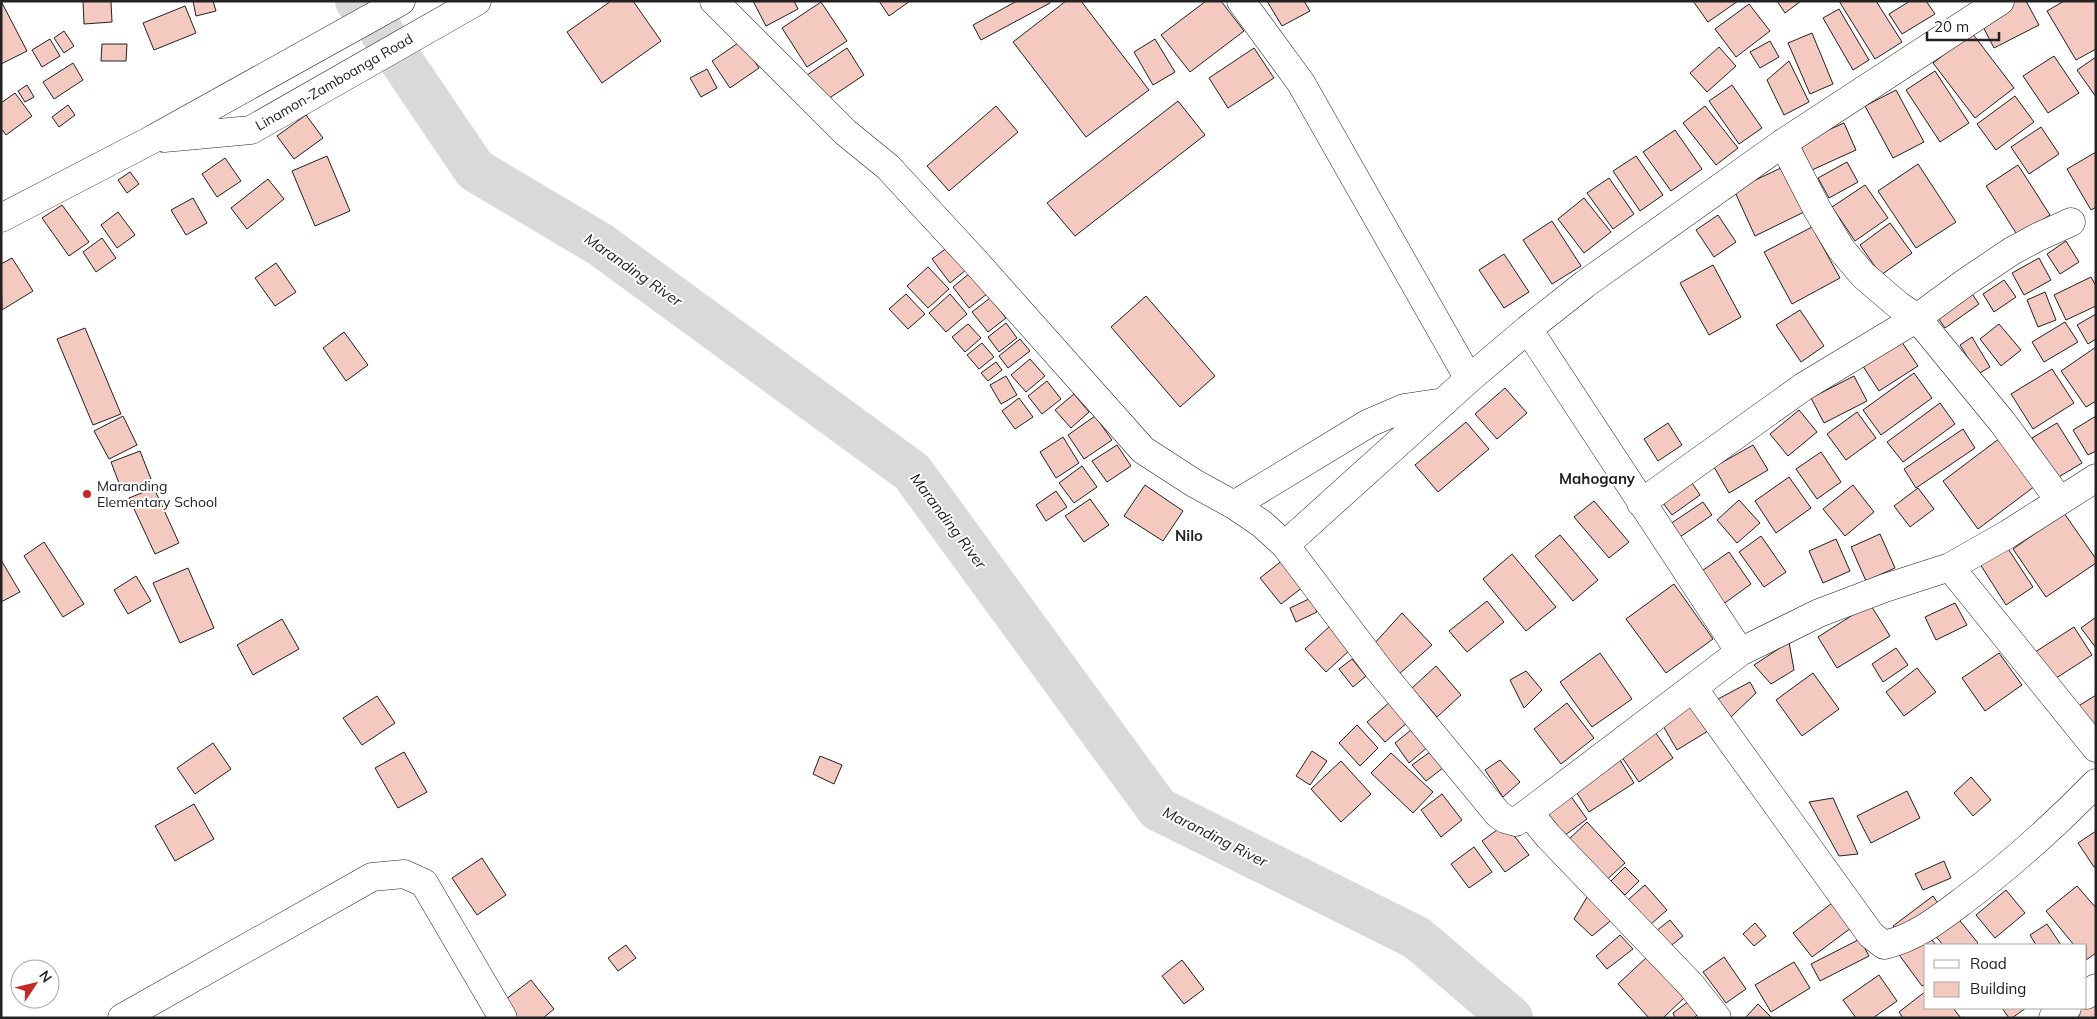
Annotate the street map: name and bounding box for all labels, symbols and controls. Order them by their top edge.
scale bar [1927,10,2000,42]
text: 20 m [1934,17,1969,36]
street label: Linamon-Zamboanga Road [252,30,416,134]
water label: Maranding River [581,229,686,311]
water label: Maranding River [906,469,991,573]
district label: Mahogany [1559,469,1636,488]
place label: Maranding Elementary School [97,477,217,511]
marker: Maranding Elementary School [81,488,93,500]
district label: Nilo [1175,526,1203,545]
water label: Maranding River [1160,802,1271,871]
legend [1924,944,2087,1009]
text: Road [1970,954,2007,973]
north arrow [10,959,60,1009]
text: N [35,967,56,986]
text: Building [1970,979,2026,998]

